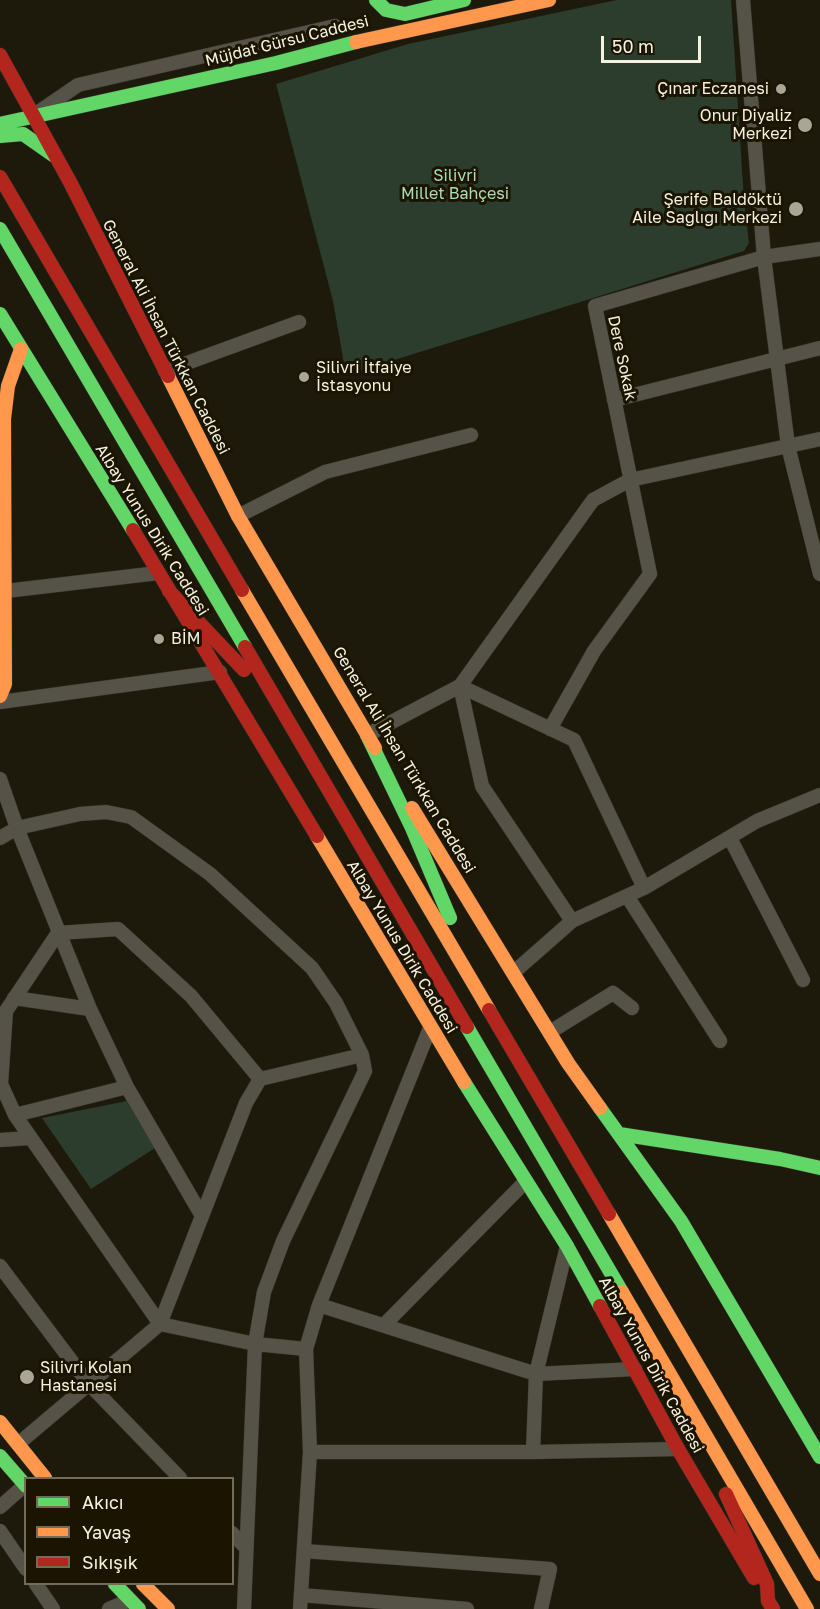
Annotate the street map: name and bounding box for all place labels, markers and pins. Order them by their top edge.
place label: Çınar Eczanesi [657,79,769,99]
marker: Çınar Eczanesi [774,82,788,96]
place label: Onur Diyaliz Merkezi [700,106,792,144]
marker: Onur Diyaliz Merkezi [796,116,814,134]
place label: Şerife Baldöktü Aile Sağlığı Merkezi [632,190,782,228]
marker: Şerife Baldöktü Aile Sağlığı Merkezi [787,200,805,218]
place label: Silivri İtfaiye İstasyonu [316,358,412,396]
marker: Silivri İtfaiye İstasyonu [297,370,311,384]
place label: BİM [171,629,201,649]
marker: BİM [152,632,166,646]
place label: Silivri Kolan Hastanesi [40,1358,132,1396]
marker: Silivri Kolan Hastanesi [18,1368,36,1386]

